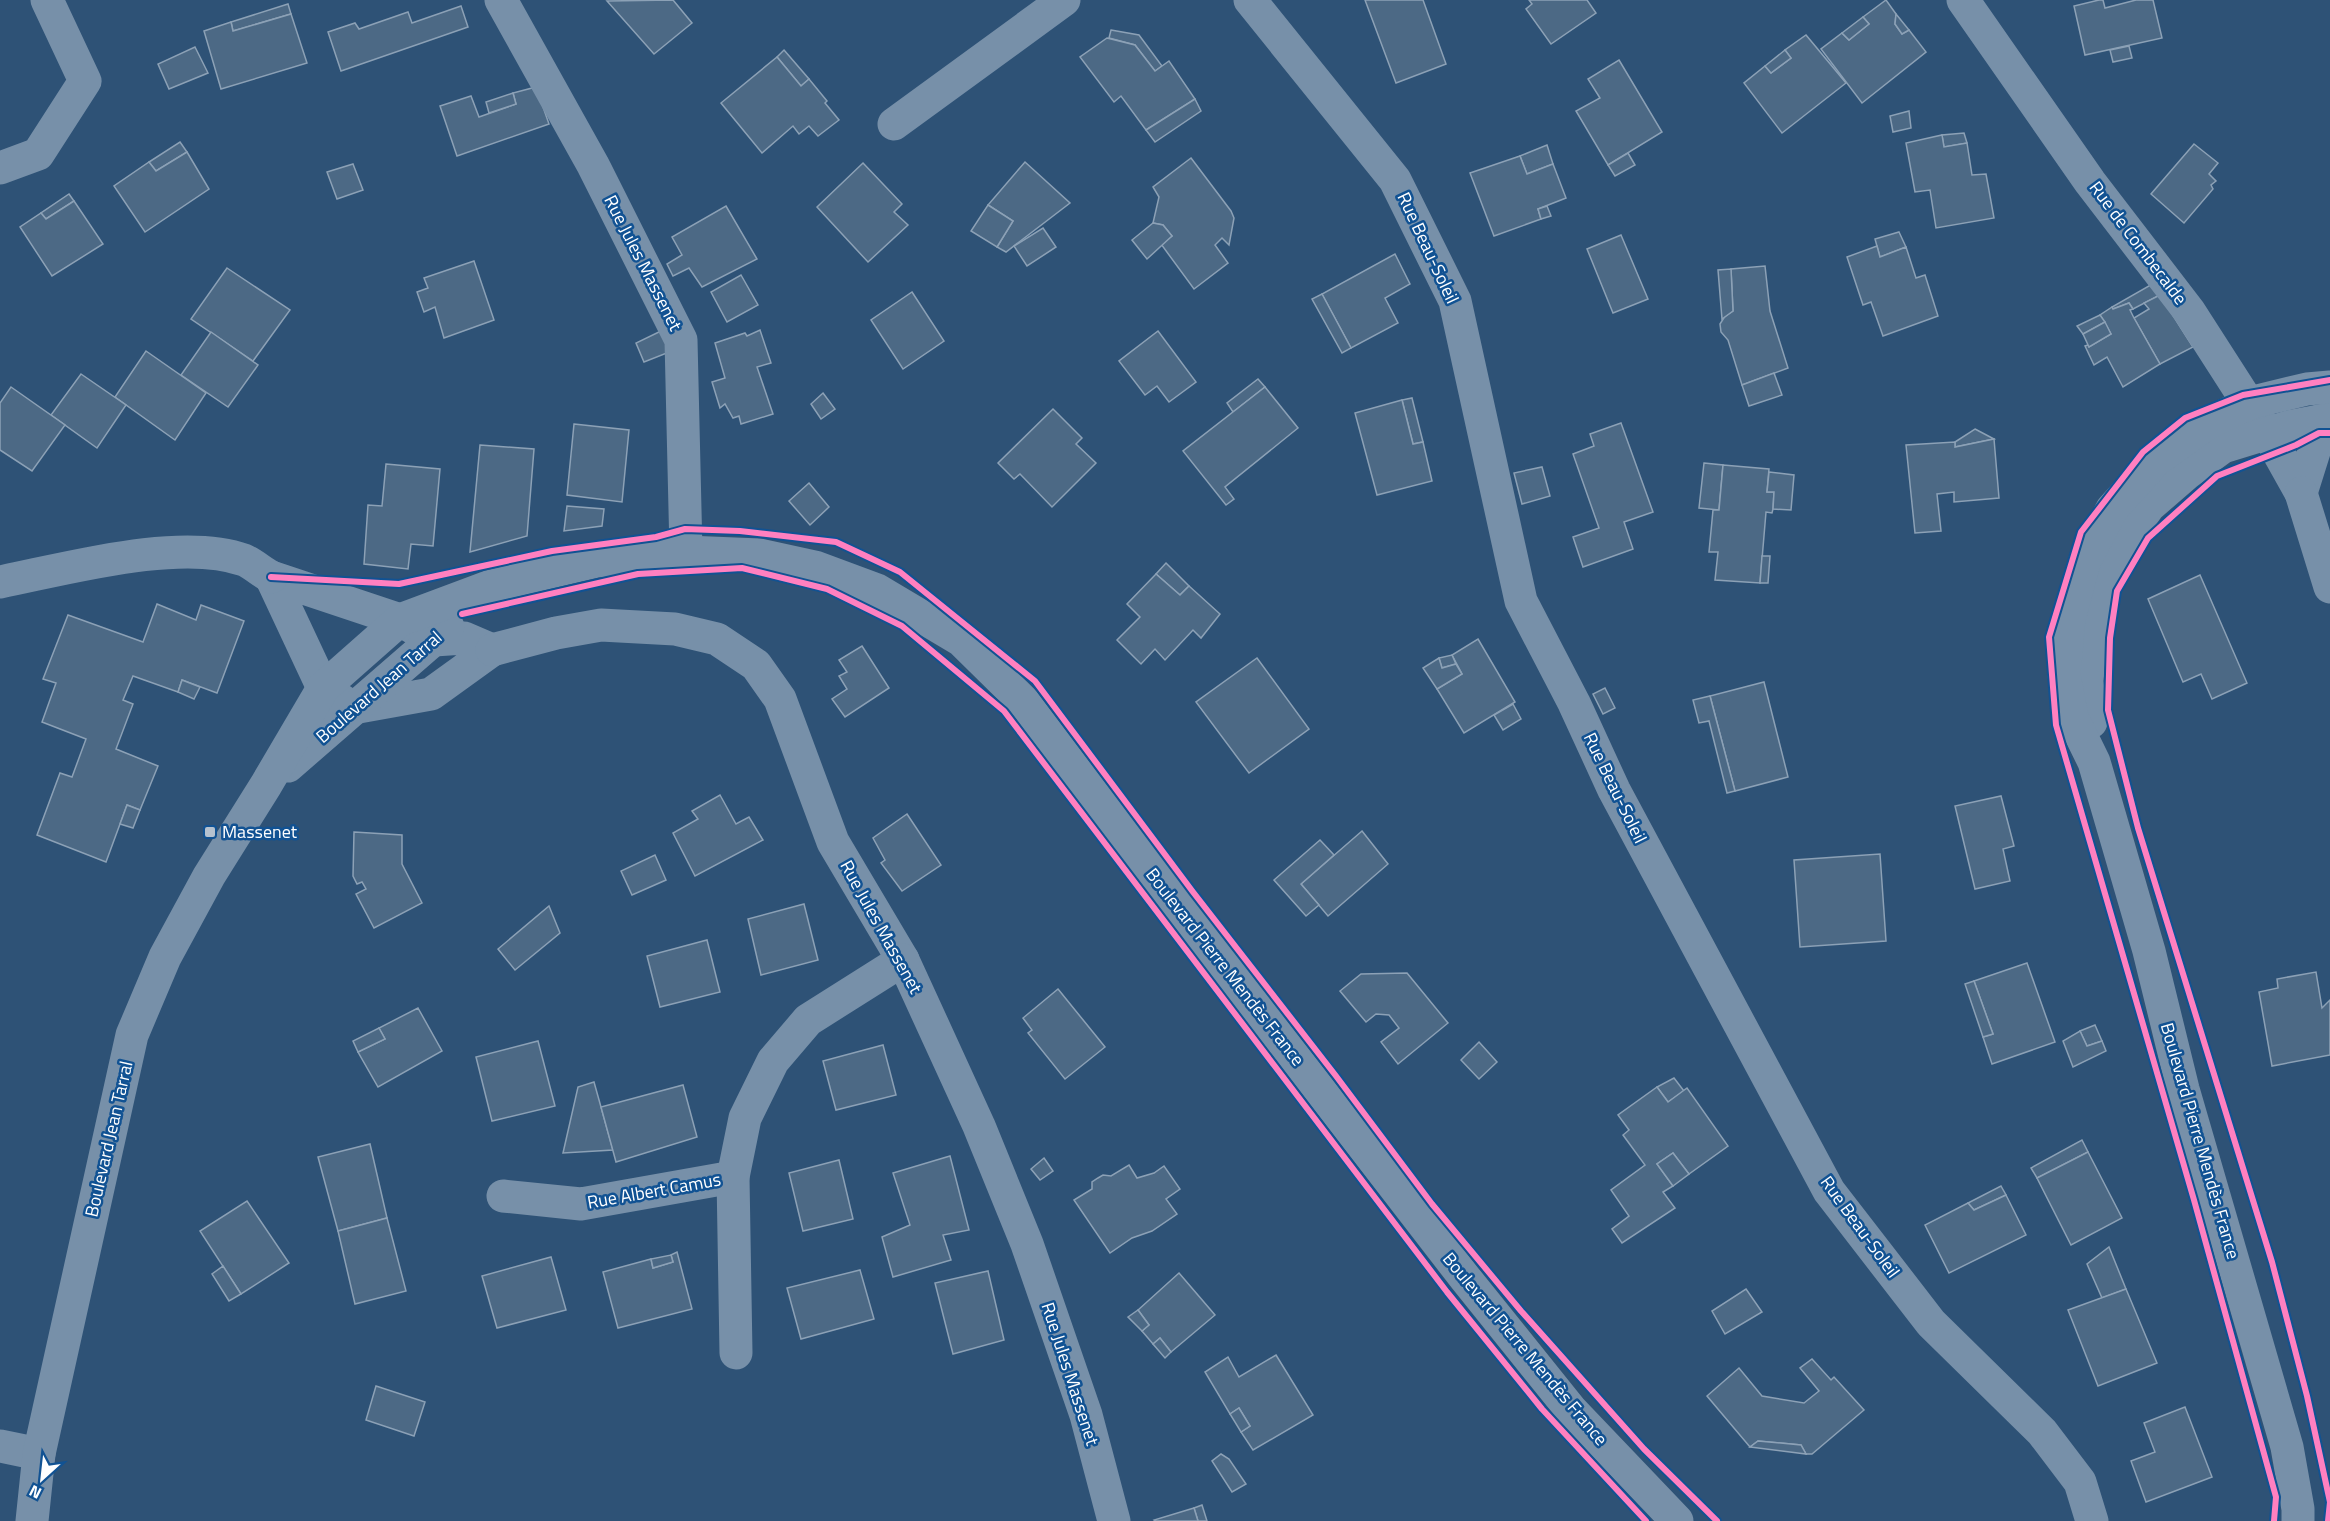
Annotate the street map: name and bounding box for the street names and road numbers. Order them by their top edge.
street label: Rue de Combecalde [2083,175,2194,310]
street label: Rue Beau-Soleil [1391,188,1466,308]
street label: Rue Jules Massenet [598,190,690,336]
street label: Boulevard Jean Tarral [310,624,448,749]
street label: Rue Beau-Soleil [1577,728,1654,848]
street label: Rue Jules Massenet [834,855,930,999]
street label: Boulevard Pierre Mendès France [1139,862,1311,1071]
street label: Boulevard Pierre Mendès France [2154,1019,2247,1262]
street label: Boulevard Jean Tarral [77,1058,140,1220]
street label: Rue Albert Camus [585,1165,723,1216]
street label: Rue Beau-Soleil [1814,1170,1907,1283]
street label: Boulevard Pierre Mendès France [1436,1246,1614,1451]
street label: Rue Jules Massenet [1035,1299,1107,1450]

